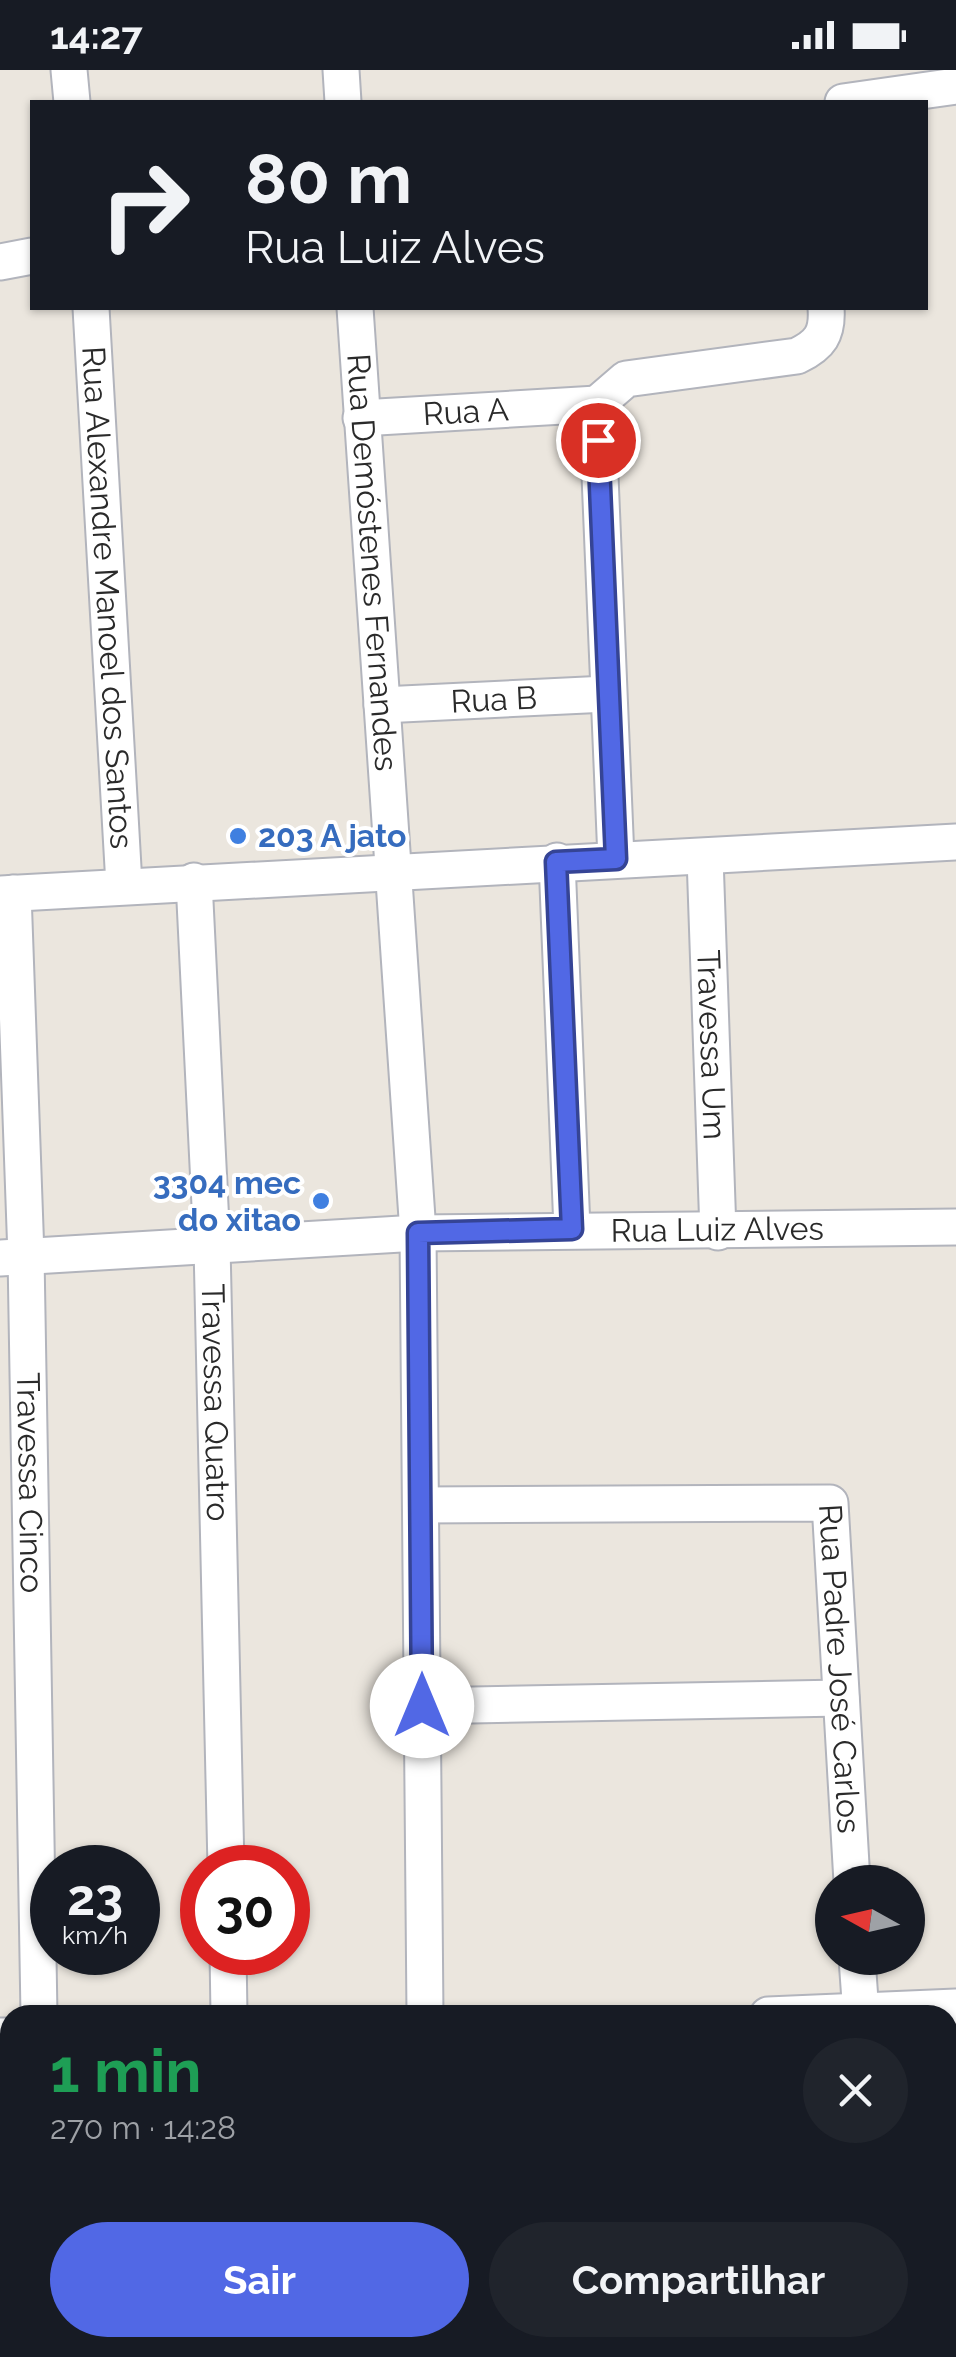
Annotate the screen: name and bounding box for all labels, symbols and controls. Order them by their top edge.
text: 14:27 [50,13,143,58]
text: 80 m [245,137,412,219]
icon: right [80,140,210,270]
text: Rua Luiz Alves [245,221,545,274]
street label: Rua Alexandre Manoel dos Santos [75,345,141,850]
street label: Rua Demóstenes Fernandes [340,353,405,772]
street label: Rua A [422,390,510,432]
pin [556,398,641,483]
icon: arrive [571,413,626,468]
street label: Rua B [450,678,538,720]
place label: 203 A jato [258,817,407,854]
marker: 203 A jato [227,825,249,847]
street label: Travessa Um [690,949,734,1140]
place label: 3304 mec do xitao [153,1164,301,1238]
marker: 3304 mec do xitao [310,1190,332,1212]
street label: Rua Luiz Alves [610,1209,824,1249]
street label: Travessa Quatro [195,1283,237,1522]
street label: Travessa Cinco [10,1372,51,1593]
street label: Rua Padre José Carlos [812,1503,868,1834]
position arrow [370,1654,474,1758]
speed limit sign: 30 [180,1845,310,1975]
north arrow [815,1865,925,1975]
map controls [815,1865,925,1975]
text: 23 [67,1868,123,1927]
text: km/h [62,1920,128,1950]
text: 1 min [50,2036,201,2106]
button: close [803,2038,908,2143]
text: 270 m · 14:28 [50,2109,236,2146]
button: Sair [50,2222,469,2337]
button: Compartilhar [489,2222,908,2337]

